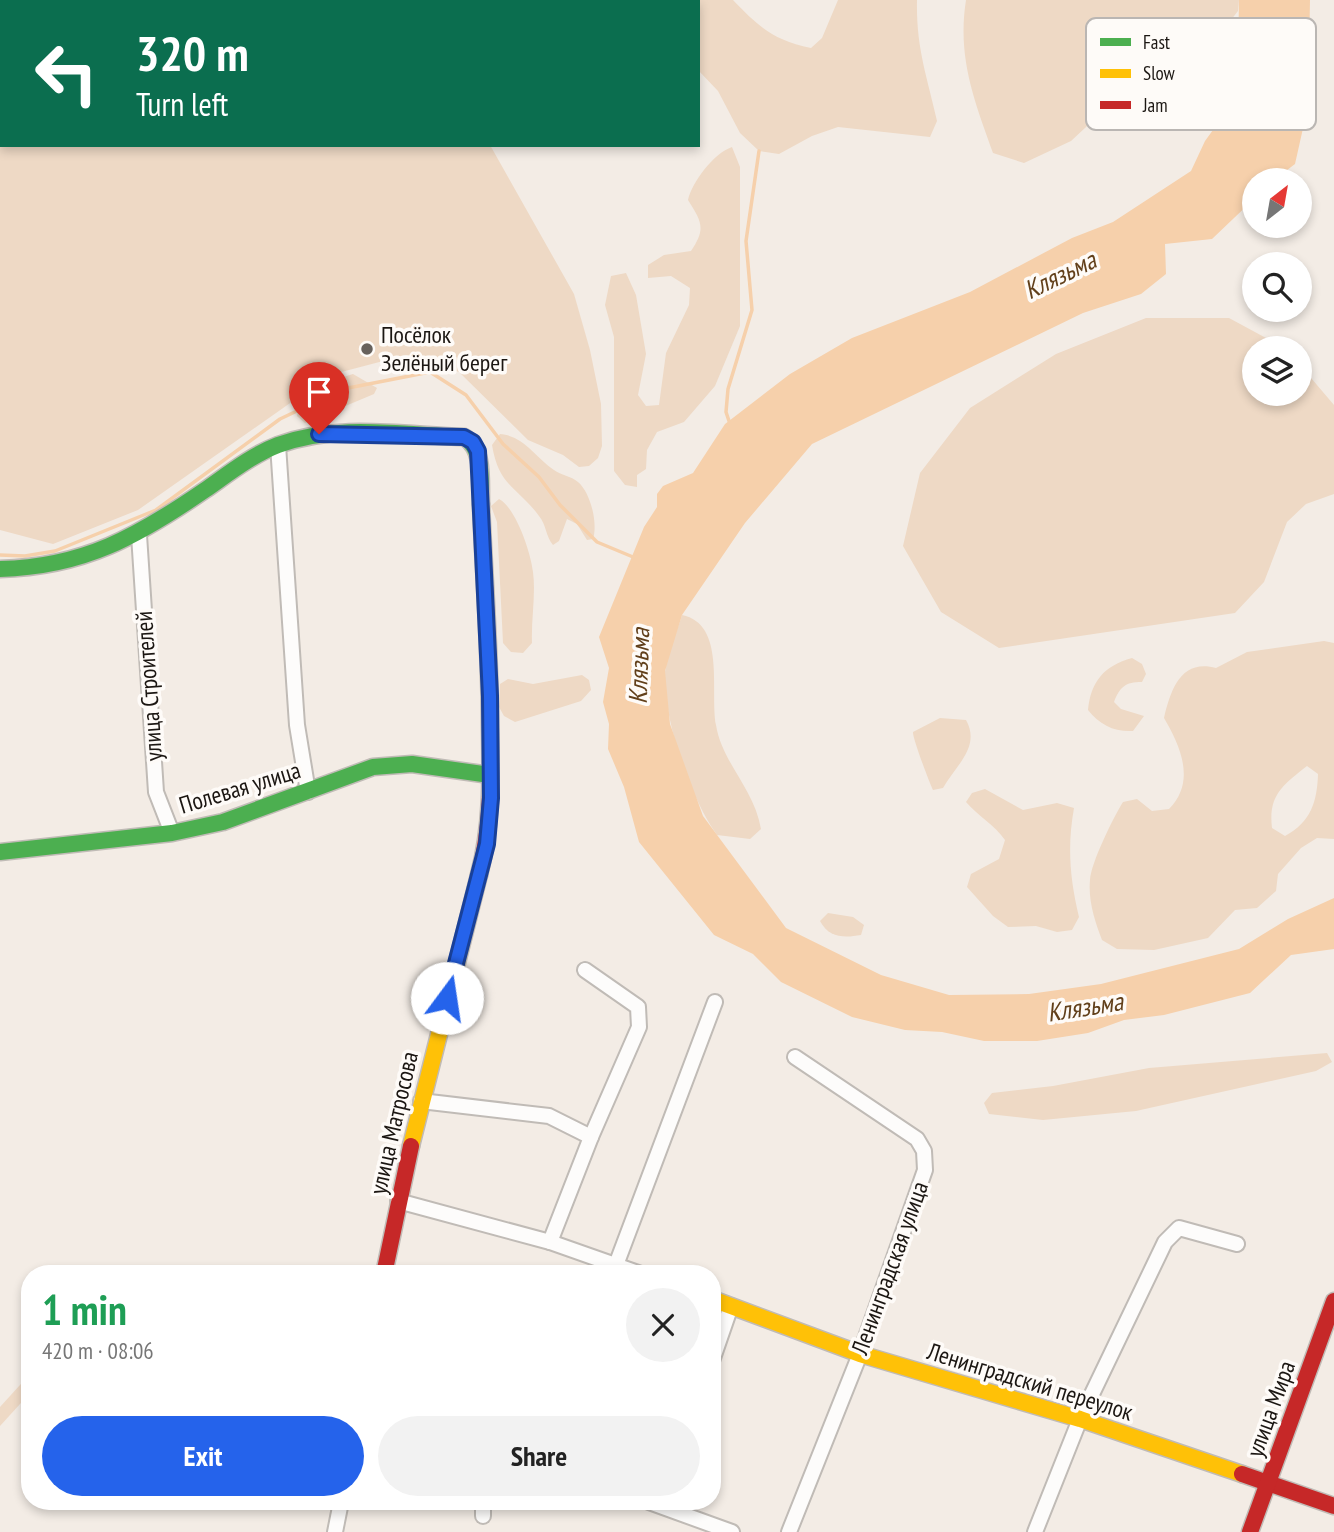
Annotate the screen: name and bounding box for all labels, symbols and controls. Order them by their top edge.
legend [1086,18,1316,130]
text: 320 m [136,21,249,85]
icon: left [21,28,112,119]
text: Fast [1143,30,1171,54]
text: Slow [1143,61,1176,85]
text: Turn left [136,83,228,125]
text: Jam [1142,93,1168,117]
north arrow [1242,168,1312,238]
map controls [1242,168,1312,406]
water label: Клязьма [1018,242,1103,306]
button: search [1242,252,1312,322]
place label: Посёлок Зелёный берег [381,319,508,378]
button: layers [1242,336,1312,406]
marker: Посёлок Зелёный берег [359,341,375,357]
pin [289,362,349,434]
icon: arrive [300,373,338,411]
street label: улица Строителей [128,610,169,762]
water label: Клязьма [621,626,656,705]
street label: Полевая улица [175,754,304,821]
position arrow [410,961,484,1035]
water label: Клязьма [1045,984,1127,1029]
street label: улица Матросова [362,1049,425,1197]
street label: Ленинградская улица [844,1177,935,1360]
text: 1 min [42,1282,127,1337]
button: close [626,1288,700,1362]
street label: Ленинградский переулок [923,1335,1137,1428]
text: 420 m · 08:06 [42,1336,154,1365]
street label: улица Мира [1239,1356,1302,1461]
button: Exit [42,1416,364,1496]
button: Share [378,1416,700,1496]

